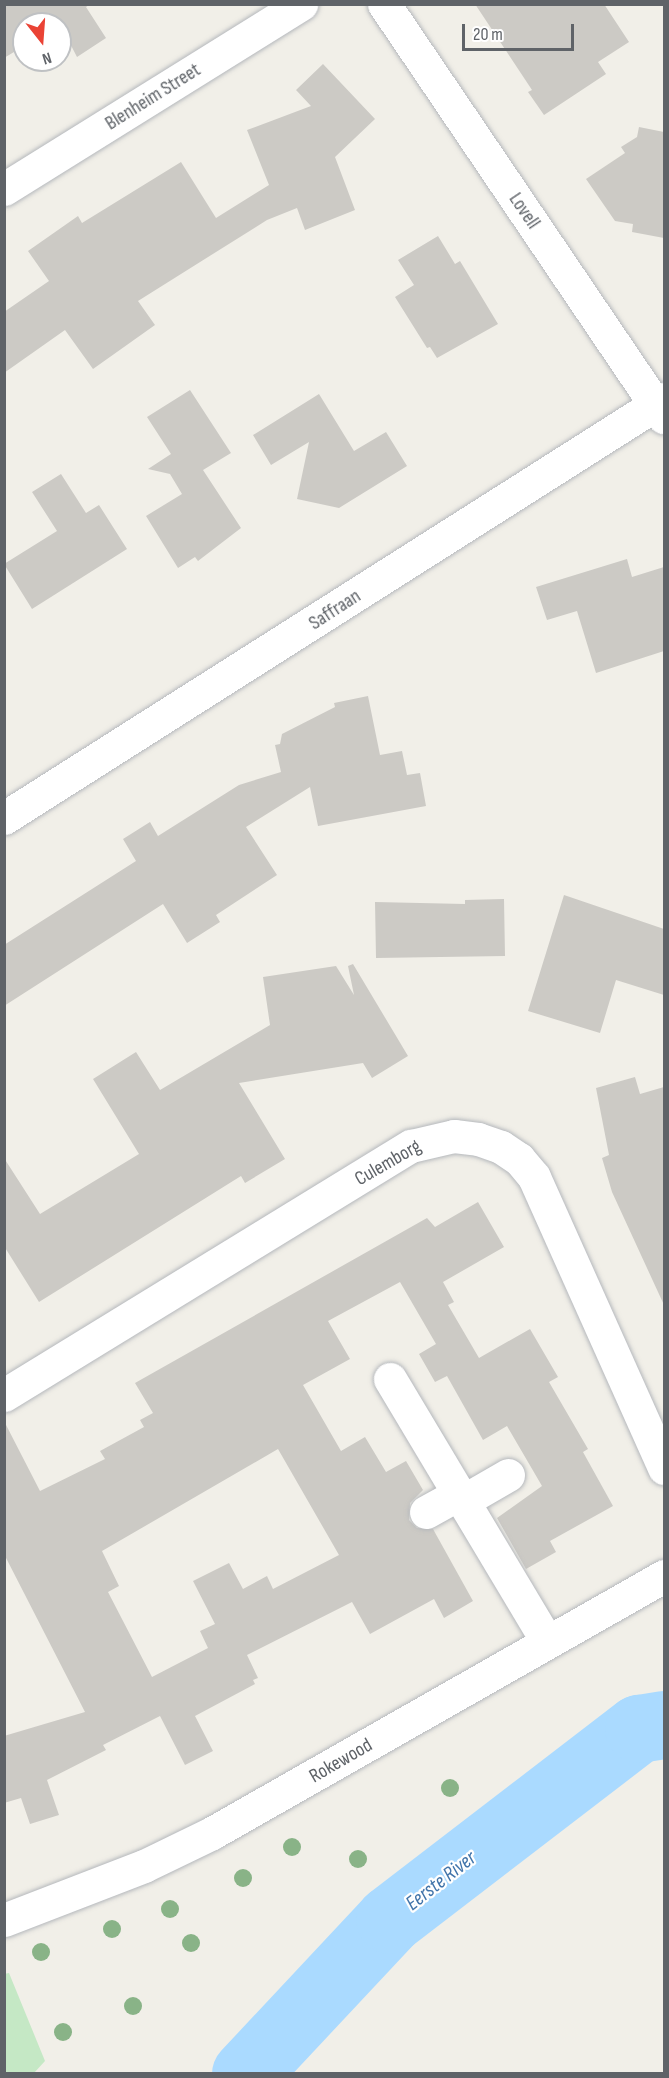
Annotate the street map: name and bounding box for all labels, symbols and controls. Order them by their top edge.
north arrow [12,12,72,72]
scale bar [465,12,578,50]
text: 20 m [473,24,503,45]
text: N [40,47,54,68]
street label: Blenheim Street [101,58,205,136]
street label: Lovell [503,188,545,234]
street label: Saffraan [305,584,365,636]
street label: Culemborg [351,1135,425,1191]
street label: Rokewood [305,1733,377,1789]
water label: Eerste River [401,1846,481,1916]

